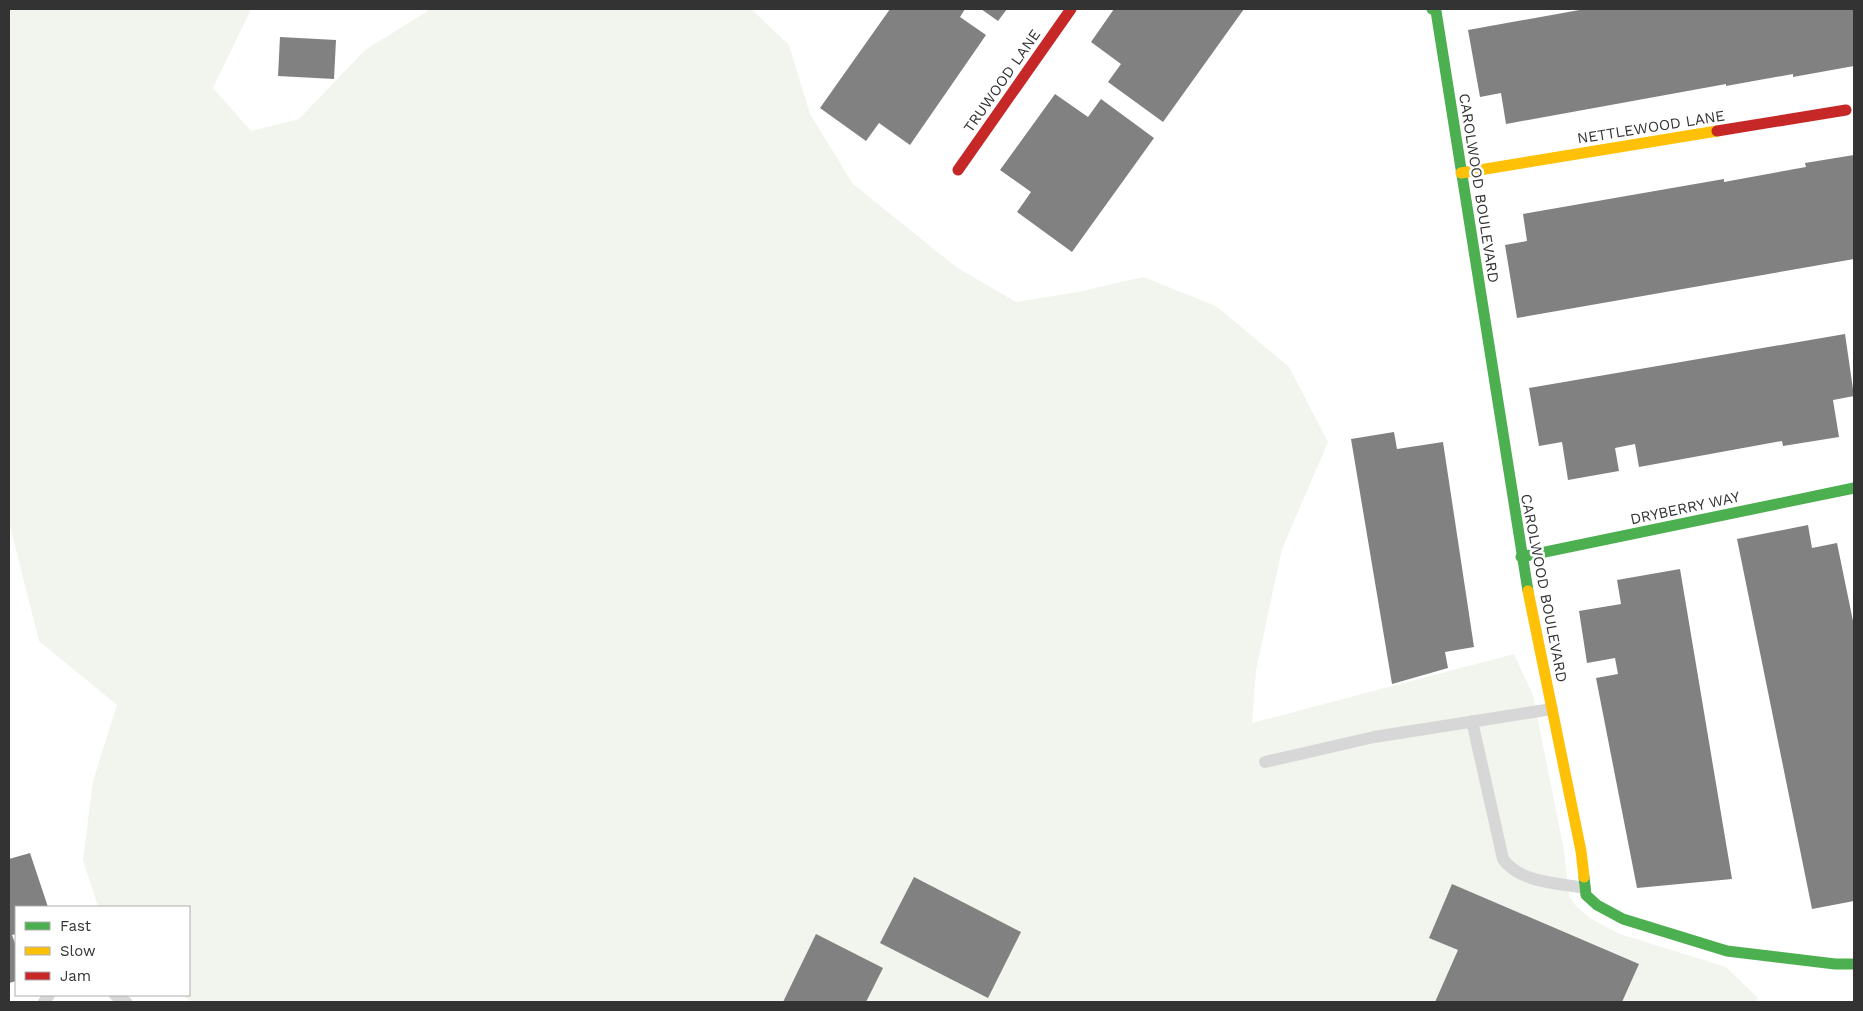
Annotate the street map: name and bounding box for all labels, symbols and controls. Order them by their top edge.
street label: TRUWOOD LANE [960,26,1044,136]
street label: CAROLWOOD BOULEVARD [1455,92,1503,284]
street label: NETTLEWOOD LANE [1576,106,1726,148]
street label: DRYBERRY WAY [1628,487,1742,528]
street label: CAROLWOOD BOULEVARD [1517,492,1571,684]
legend [15,906,190,996]
text: Fast [60,917,92,935]
text: Slow [60,942,96,960]
text: Jam [60,967,91,985]

